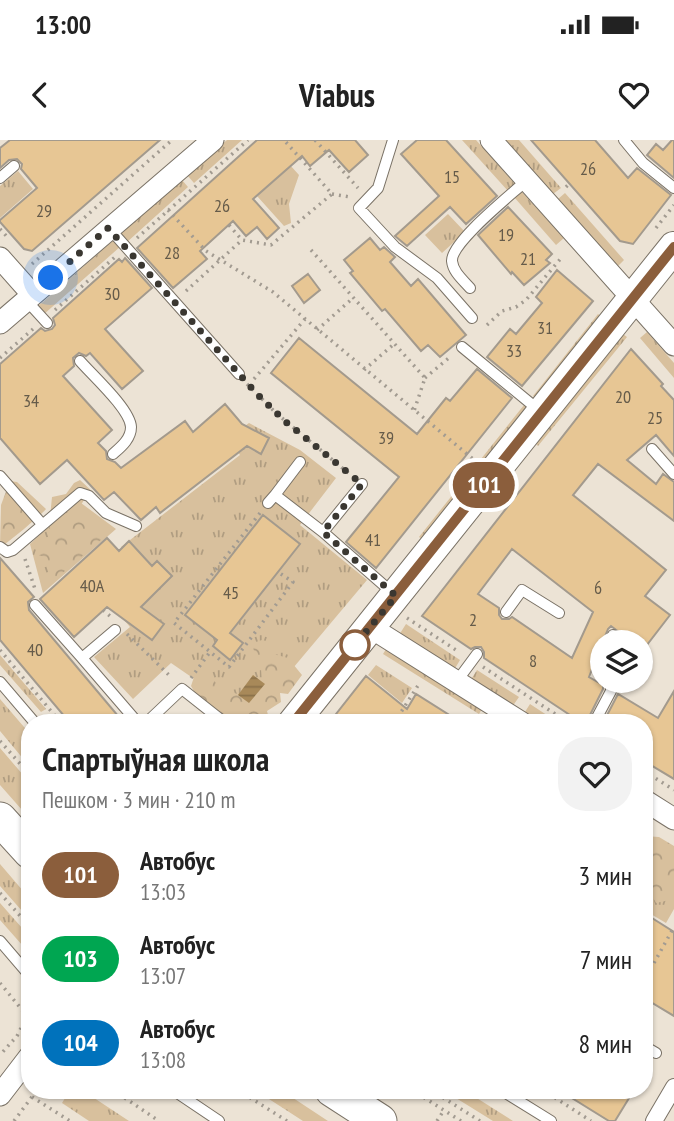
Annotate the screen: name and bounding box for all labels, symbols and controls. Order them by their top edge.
text: 13:00 [35,8,91,41]
text: Viabus [299,74,375,116]
icon: back [21,76,59,114]
icon: heart [615,76,653,114]
house number: 26 [580,157,596,180]
house number: 15 [444,165,460,188]
house number: 26 [214,194,230,217]
house number: 29 [36,199,52,222]
house number: 19 [498,223,514,246]
house number: 28 [164,241,180,264]
house number: 21 [520,247,536,270]
your location [33,260,68,295]
house number: 30 [104,282,120,305]
house number: 31 [537,316,553,339]
house number: 33 [506,339,522,362]
house number: 20 [615,385,631,408]
house number: 34 [23,389,39,412]
house number: 25 [647,406,663,429]
house number: 39 [378,426,394,449]
line badge: 101 [444,462,524,508]
text: 101 [467,469,501,500]
house number: 41 [365,528,381,551]
house number: 40А [80,574,105,597]
house number: 6 [594,576,602,599]
house number: 45 [223,581,239,604]
house number: 2 [469,608,477,631]
unlabelled marker [340,630,370,660]
map controls [590,630,653,693]
button: layers [590,630,653,693]
house number: 40 [27,638,43,661]
house number: 8 [529,649,537,672]
text: Спартыўная школа [42,737,269,780]
button: heart [558,737,632,811]
text: Пешком · 3 мин · 210 m [42,785,235,814]
text: Автобус [140,844,215,877]
text: 101 [63,859,98,890]
text: 3 мин [579,859,632,892]
text: 13:03 [140,877,186,906]
text: Автобус [140,928,215,961]
text: 103 [63,943,98,974]
text: 7 мин [580,943,632,976]
text: 13:07 [140,961,186,990]
text: Автобус [140,1012,215,1045]
text: 104 [63,1027,98,1058]
text: 8 мин [579,1027,632,1060]
text: 13:08 [140,1045,186,1074]

